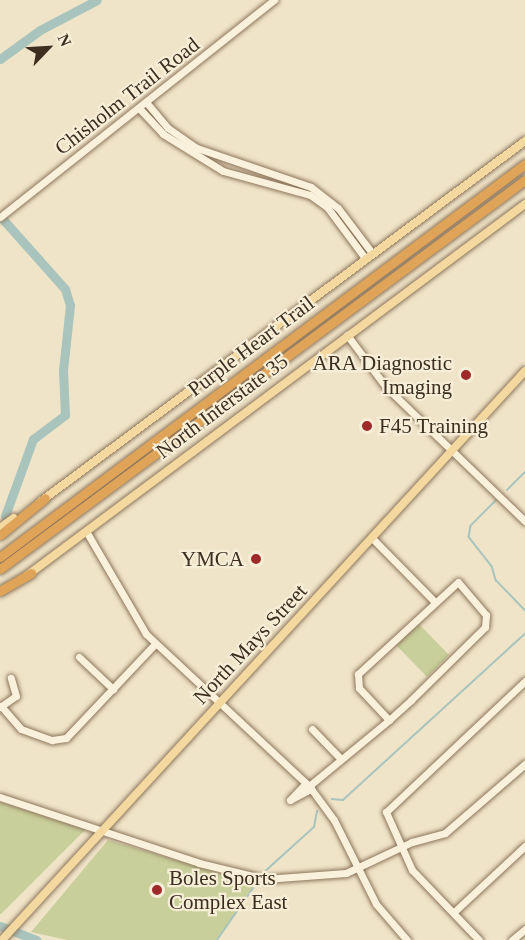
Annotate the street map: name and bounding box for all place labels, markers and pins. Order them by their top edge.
place label: ARA Diagnostic Imaging [311,350,452,400]
marker: ARA Diagnostic Imaging [457,366,475,384]
place label: F45 Training [379,413,489,439]
marker: F45 Training [360,419,374,433]
place label: YMCA [181,546,244,572]
marker: YMCA [249,552,263,566]
place label: Boles Sports Complex East [169,865,287,915]
marker: Boles Sports Complex East [150,883,164,897]

